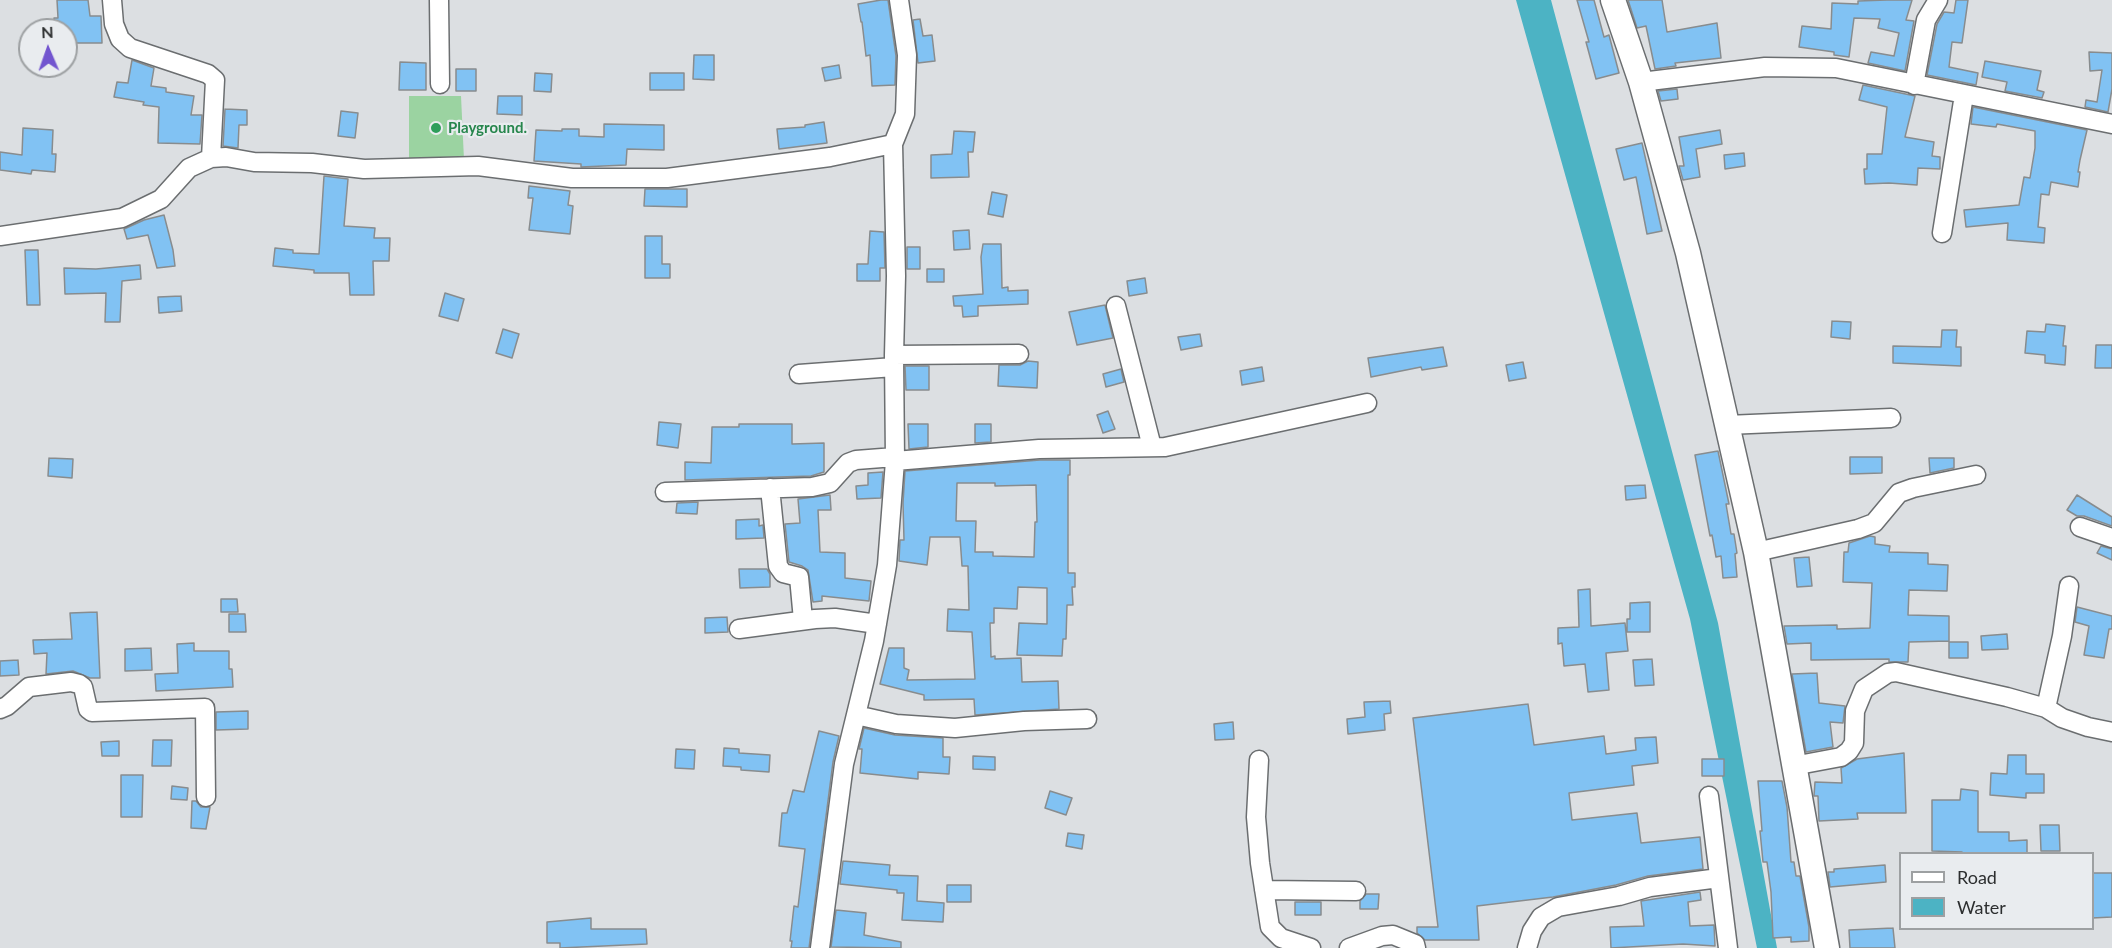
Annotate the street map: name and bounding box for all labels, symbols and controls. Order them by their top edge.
north arrow [18,18,78,78]
text: N [41,22,54,41]
place label: Playground. [448,119,527,137]
marker: Playground. [429,121,443,135]
legend [1899,852,2094,930]
text: Road [1957,866,1997,888]
text: Water [1957,896,2006,918]

